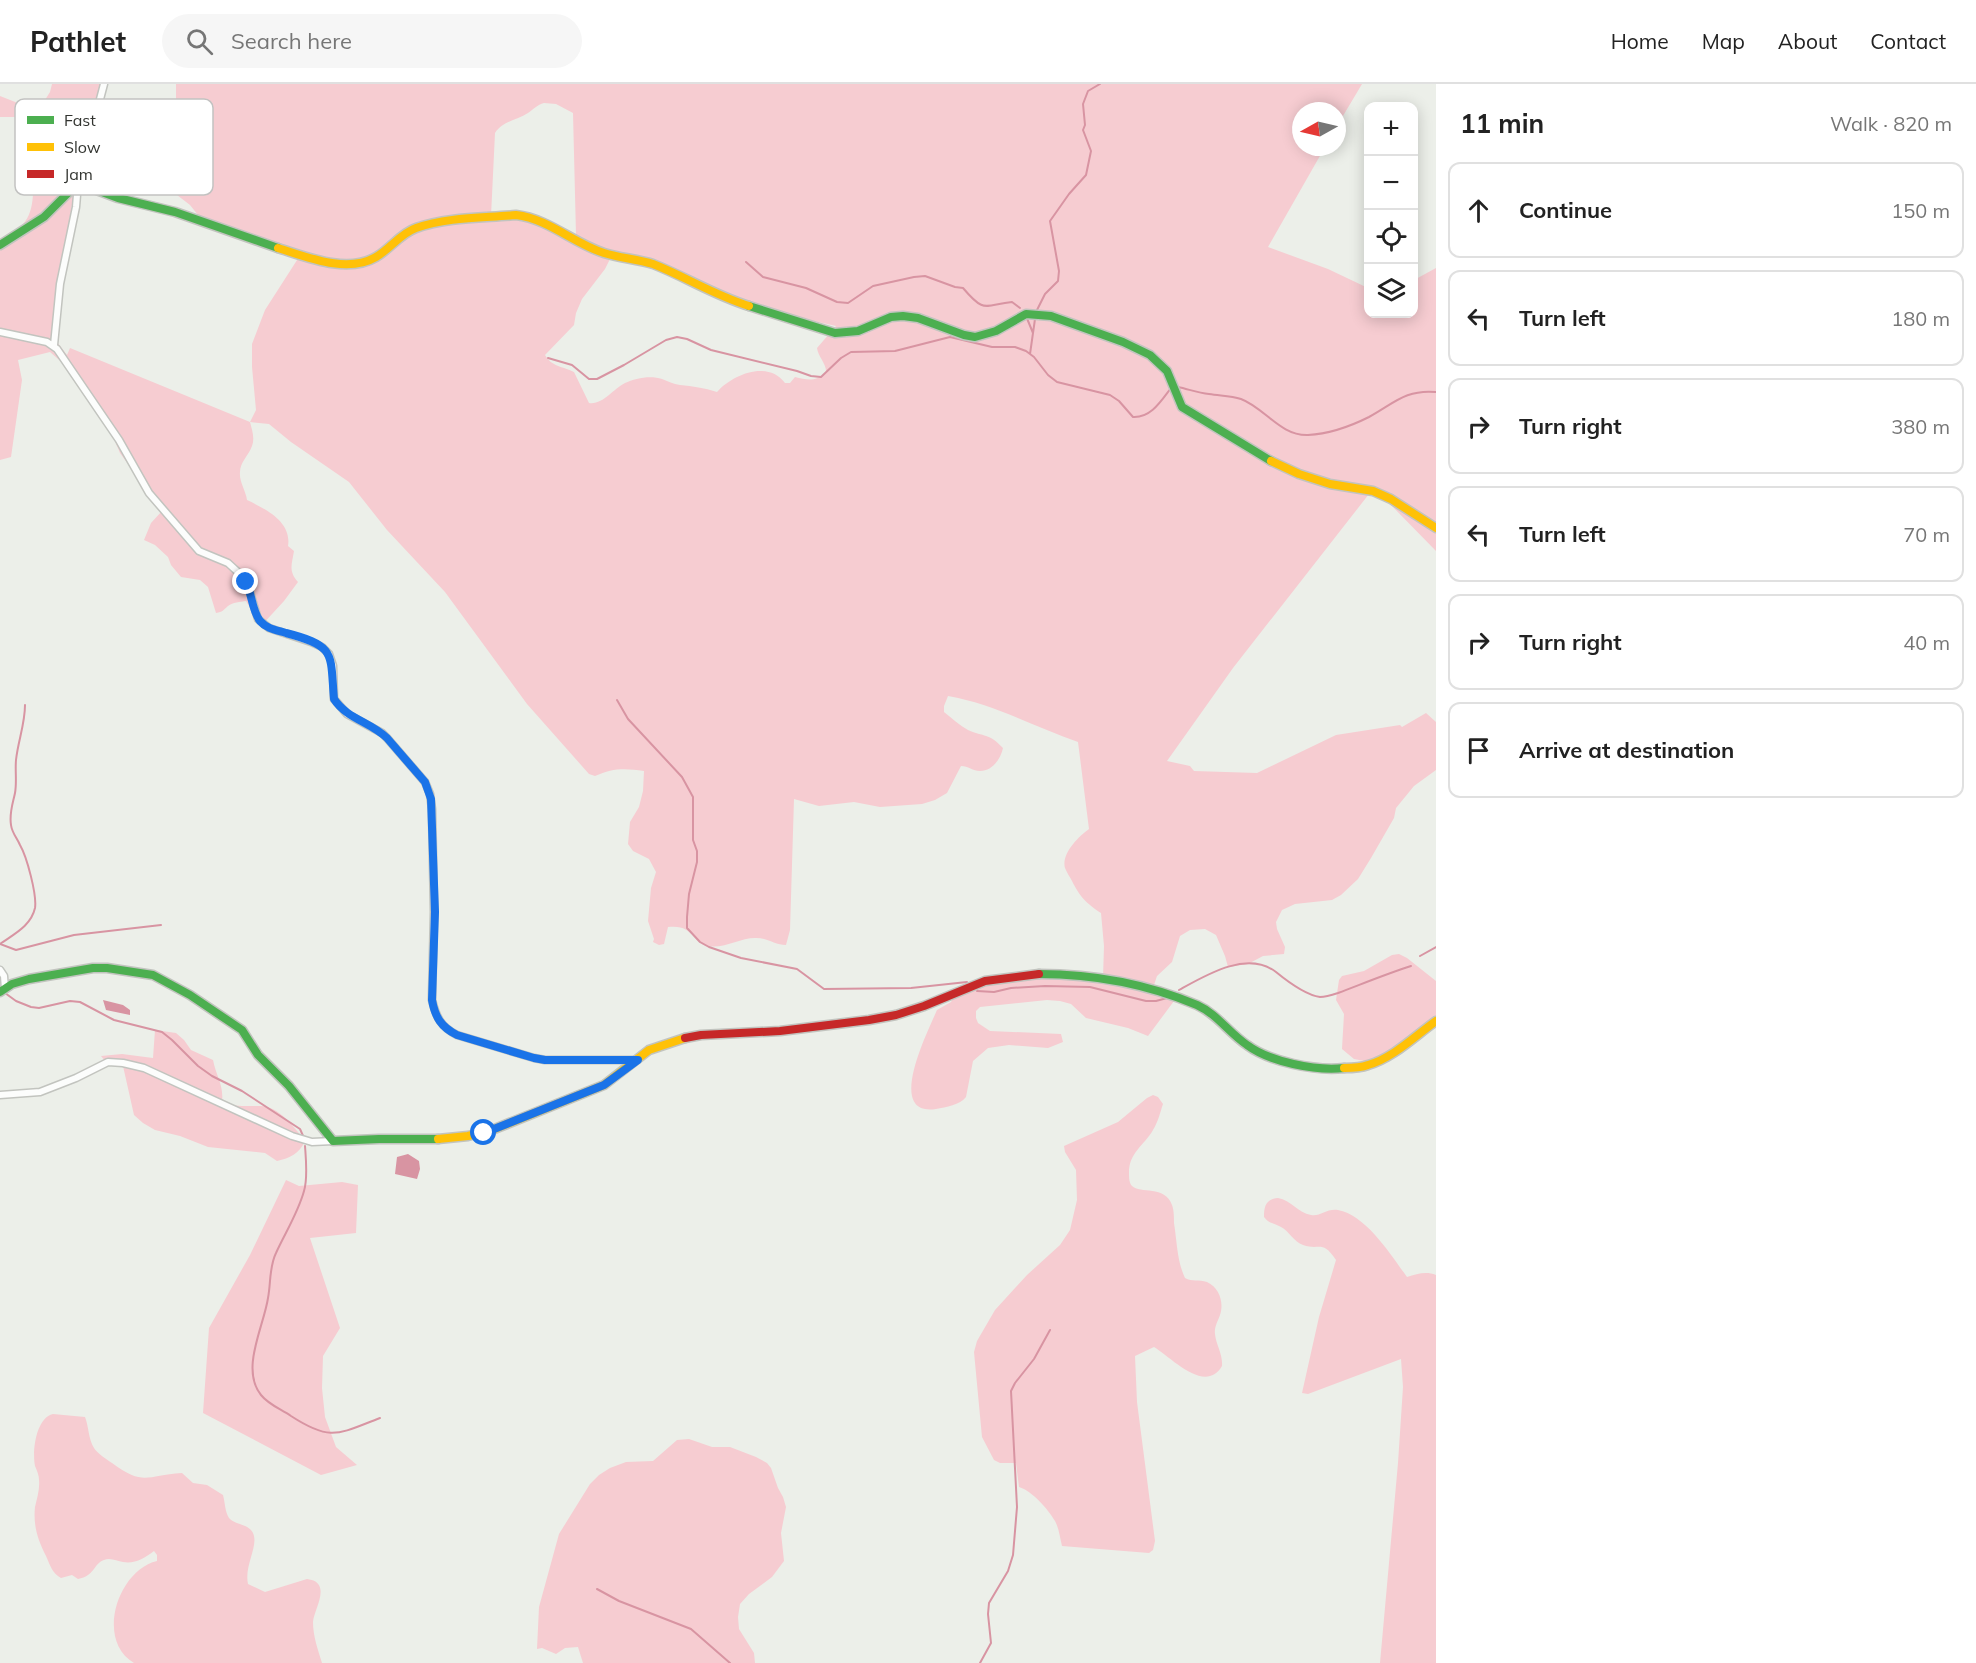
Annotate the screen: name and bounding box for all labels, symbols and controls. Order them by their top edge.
search box [162,14,582,68]
text: Pathlet [30,24,126,59]
icon: search [183,25,216,58]
text: Search here [231,27,352,55]
text: Home [1611,28,1669,54]
text: Map [1702,28,1745,54]
text: About [1778,28,1837,54]
text: Contact [1870,28,1946,54]
legend [15,99,213,195]
north arrow [1292,102,1346,156]
map controls [1364,102,1418,318]
button: + [1364,102,1418,156]
text: 11 min [1460,107,1544,140]
text: Fast [64,110,96,130]
text: Walk · 820 m [1830,111,1952,136]
text: Slow [64,137,101,157]
button: − [1364,156,1418,210]
text: Jam [64,164,93,184]
icon: ahead [1462,194,1495,227]
text: Continue [1519,196,1612,224]
text: 150 m [1891,198,1950,223]
button: locate [1364,210,1418,264]
button: layers [1364,264,1418,318]
icon: left [1462,302,1495,335]
text: Turn left [1519,304,1606,332]
text: 180 m [1891,306,1950,331]
icon: right [1462,410,1495,443]
text: Turn right [1519,412,1622,440]
text: 380 m [1891,414,1950,439]
icon: left [1462,518,1495,551]
text: Turn left [1519,520,1606,548]
text: 70 m [1903,522,1950,547]
route end [232,568,258,594]
icon: right [1462,626,1495,659]
text: Turn right [1519,628,1622,656]
text: 40 m [1903,630,1950,655]
icon: arrive [1462,734,1495,767]
text: Arrive at destination [1519,736,1734,764]
route start [470,1119,496,1145]

